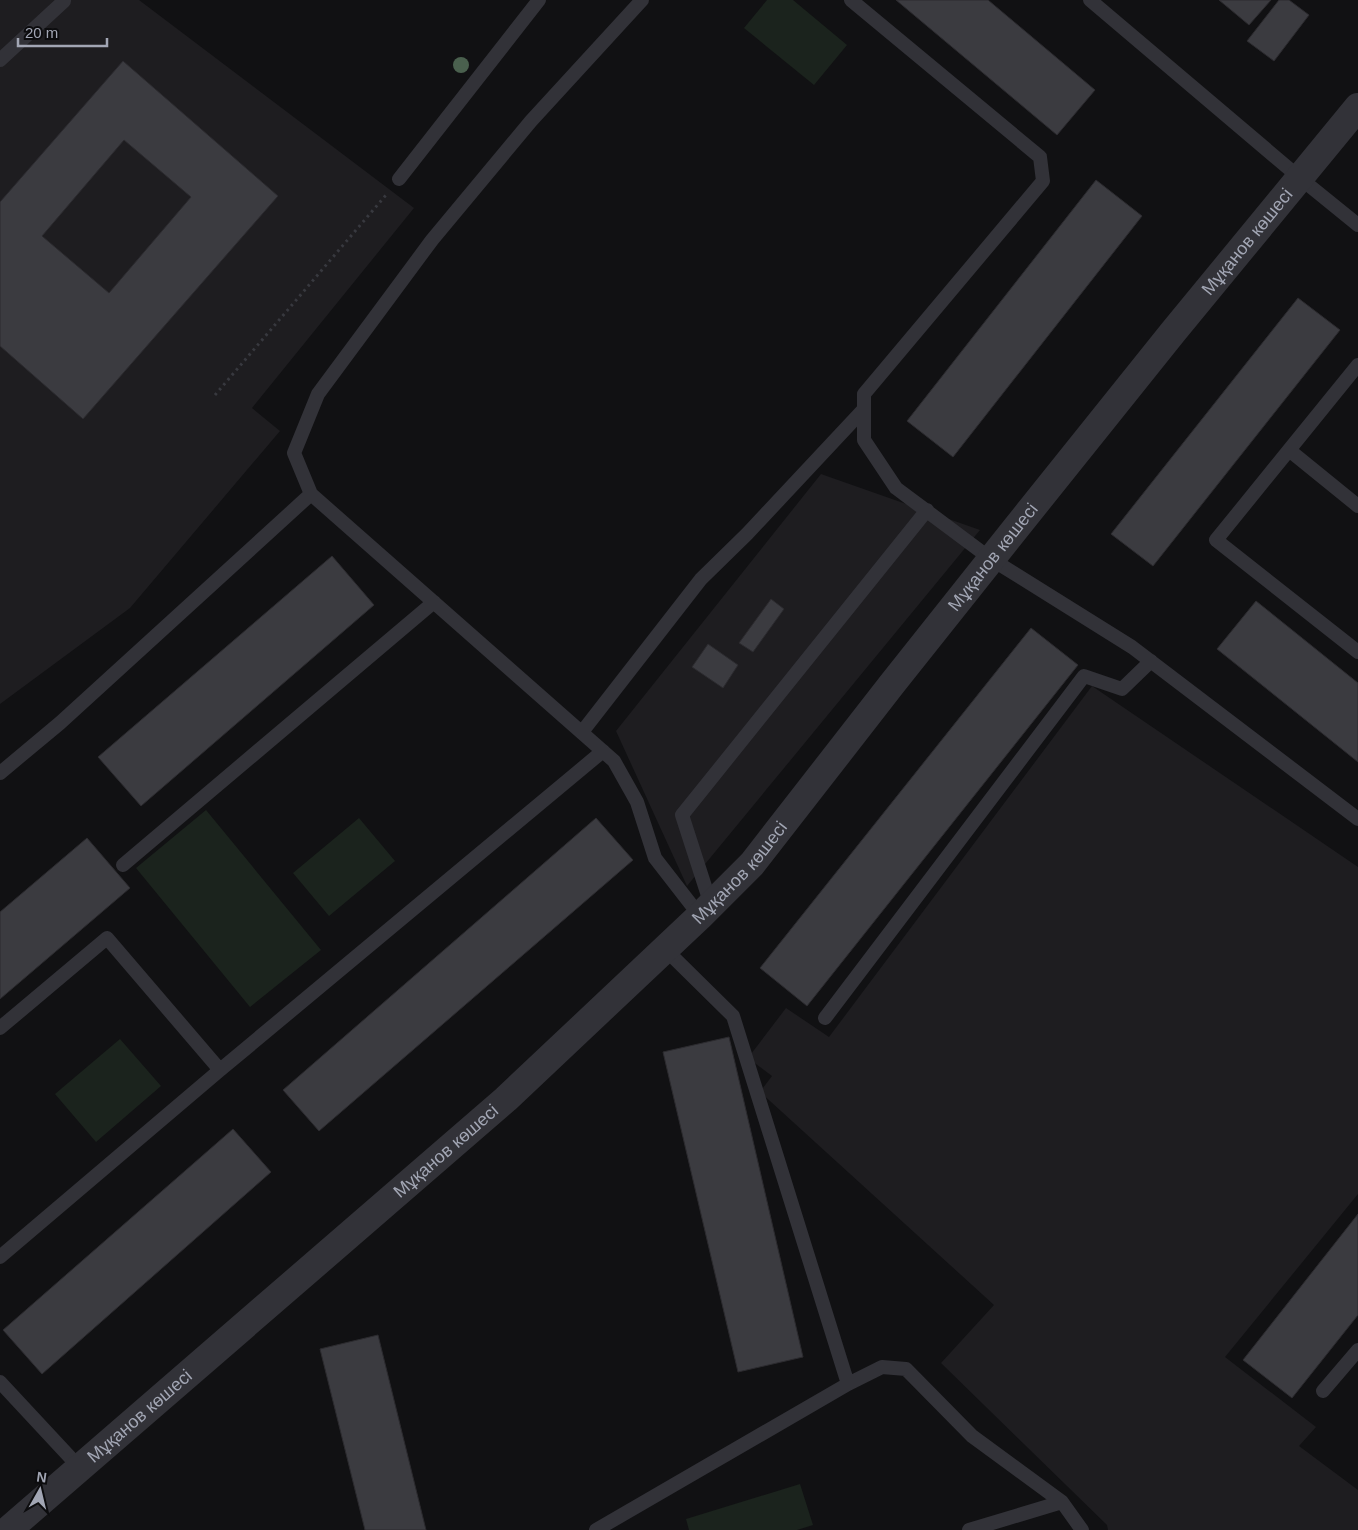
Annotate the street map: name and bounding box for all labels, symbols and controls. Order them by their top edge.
scale bar [18,15,106,47]
text: 20 m [25,24,58,41]
street label: Мұқанов көшесі [1198,185,1297,299]
street label: Мұқанов көшесі [944,499,1042,615]
street label: Мұқанов көшесі [688,818,791,928]
street label: Мұқанов көшесі [389,1100,502,1202]
street label: Мұқанов көшесі [83,1365,196,1467]
north arrow [15,1465,65,1515]
text: N [36,1468,48,1486]

